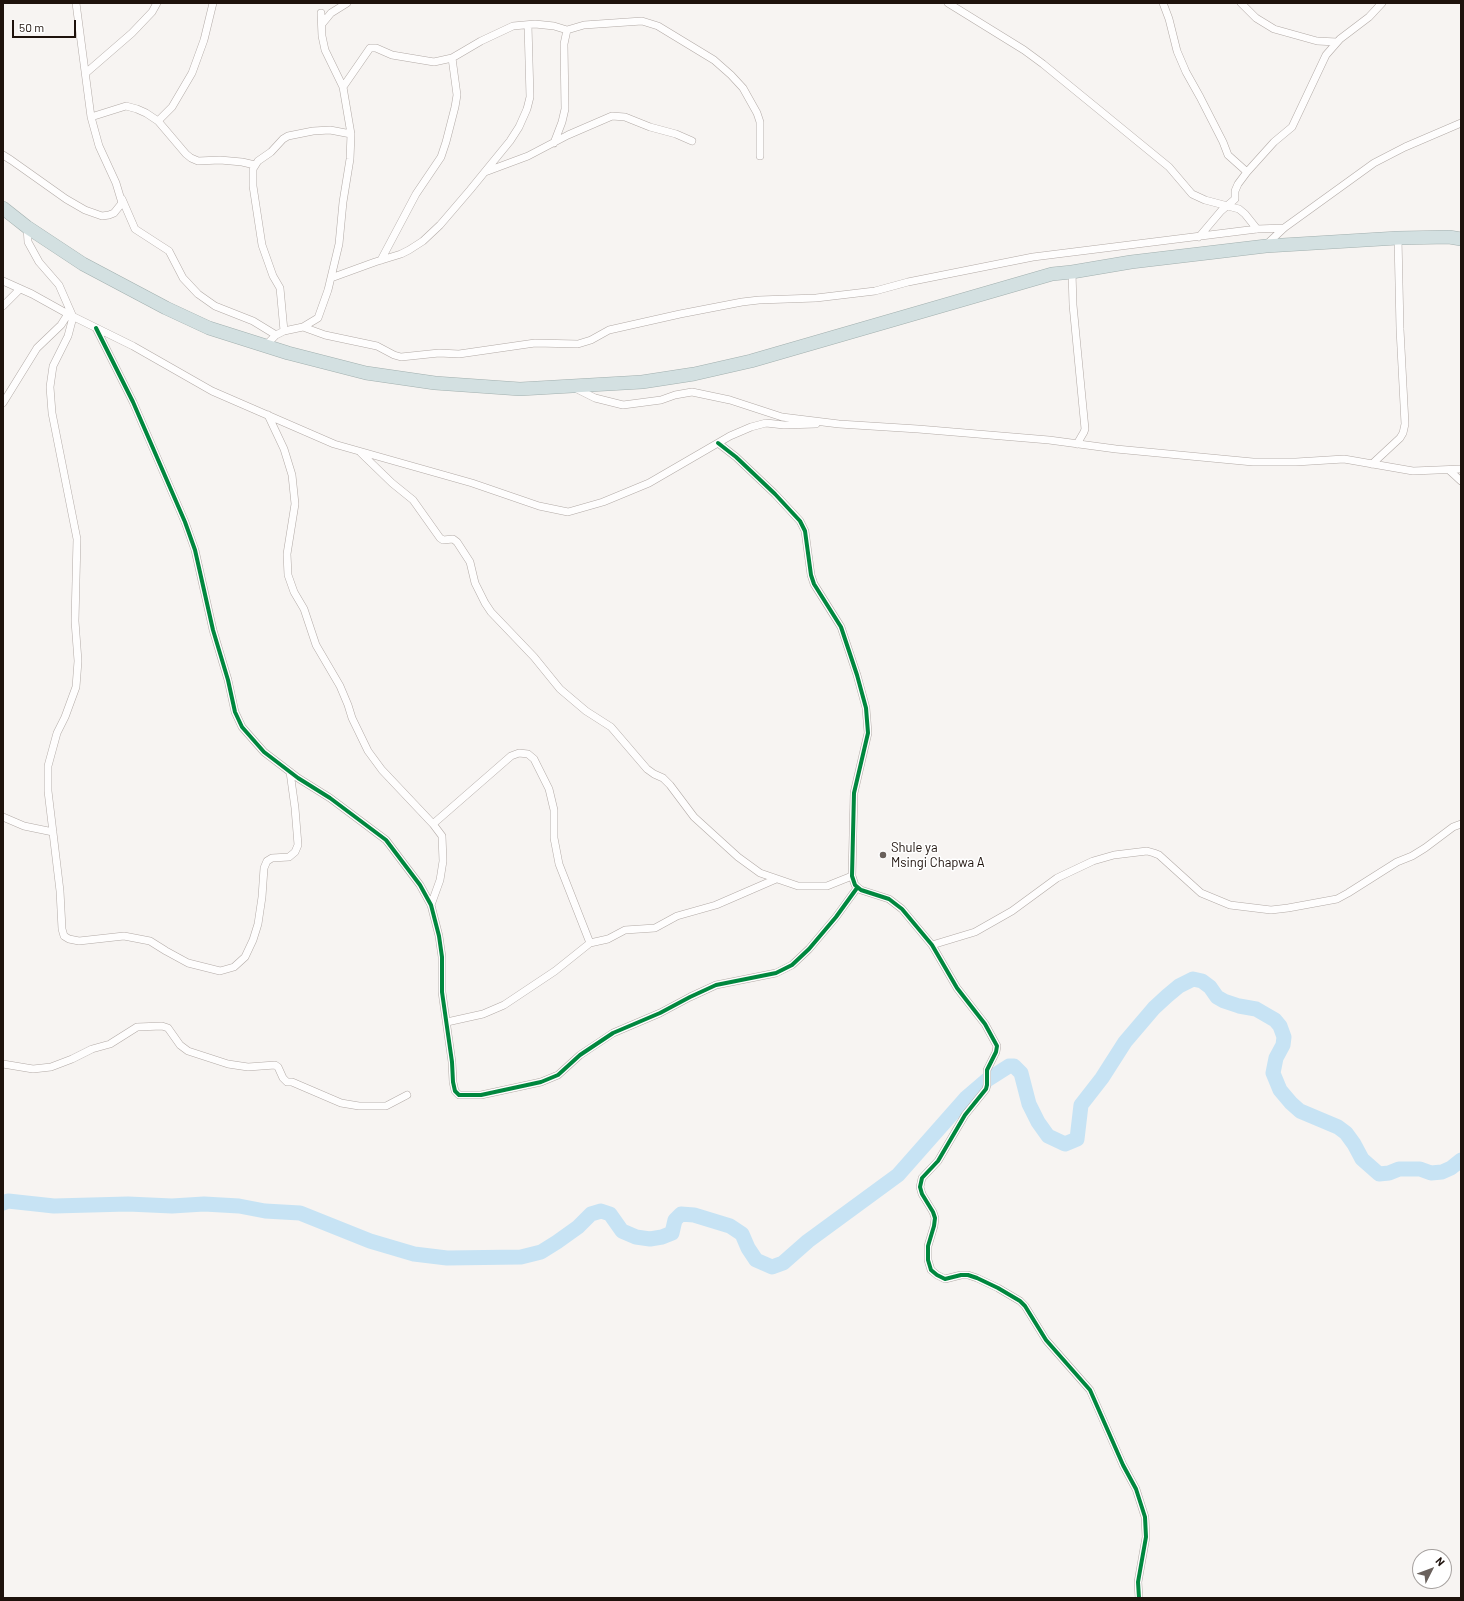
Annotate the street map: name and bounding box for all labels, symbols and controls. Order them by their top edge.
scale bar [14,12,78,38]
text: 50 m [19,20,44,34]
place label: Shule ya Msingi Chapwa A [891,840,985,871]
marker: Shule ya Msingi Chapwa A [878,850,888,860]
north arrow [1412,1549,1452,1589]
text: N [1433,1554,1448,1568]

